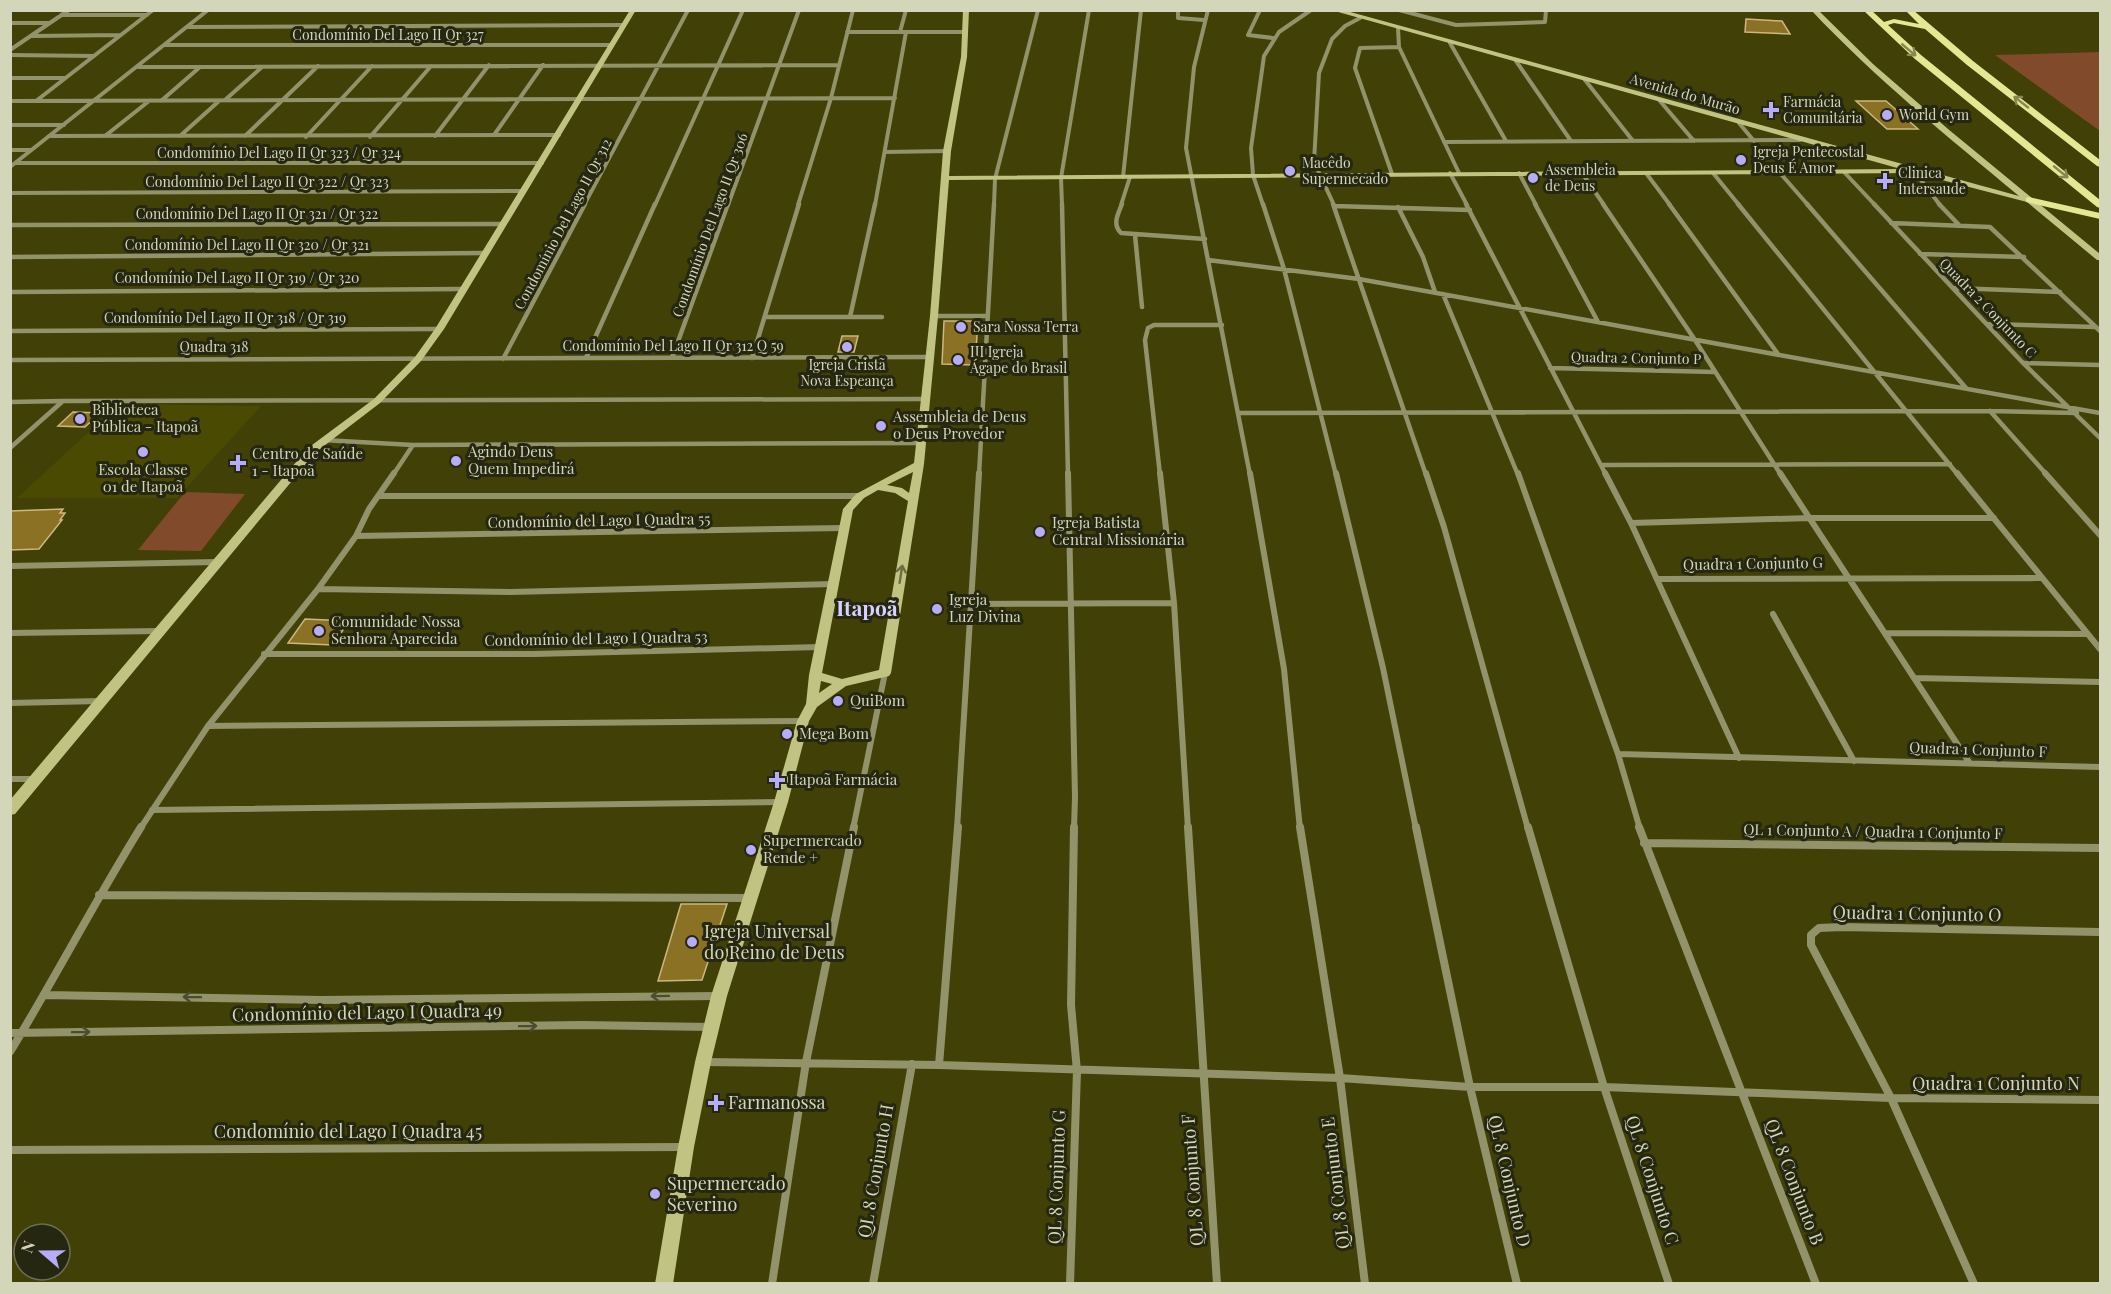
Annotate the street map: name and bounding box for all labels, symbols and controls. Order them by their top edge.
street label: Condomínio Del Lago II Qr 327 [292,25,484,44]
one-way arrow [1901,43,1916,57]
street label: Avenida do Murão [1627,68,1743,118]
place label: Farmácia Comunitária [1783,92,1863,127]
one-way arrow [2013,96,2029,109]
marker: Farmácia Comunitária [1764,103,1778,117]
place label: World Gym [1898,105,1970,124]
marker: World Gym [1880,108,1894,122]
street label: Condomínio Del Lago II Qr 306 [667,130,752,320]
street label: Condomínio Del Lago II Qr 312 [509,135,616,313]
place label: Igreja Pentecostal Deus É Amor [1753,142,1864,177]
street label: Condomínio Del Lago II Qr 323 / Qr 324 [157,143,401,162]
place label: Macêdo Supermecado [1302,153,1389,188]
marker: Igreja Pentecostal Deus É Amor [1734,153,1748,167]
place label: Assembleia de Deus [1544,160,1616,195]
place label: Clinica Intersaude [1898,163,1966,198]
marker: Macêdo Supermecado [1283,164,1297,178]
one-way arrow [2053,165,2068,179]
marker: Assembleia de Deus [1526,171,1540,185]
street label: Condomínio Del Lago II Qr 322 / Qr 323 [145,172,389,191]
marker: Clinica Intersaude [1876,172,1894,190]
street label: Condomínio Del Lago II Qr 321 / Qr 322 [136,204,379,223]
street label: Condomínio Del Lago II Qr 320 / Qr 321 [125,235,369,254]
street label: Quadra 2 Conjunto C [1936,254,2041,362]
street label: Condomínio Del Lago II Qr 319 / Qr 320 [115,268,359,287]
street label: Condomínio Del Lago II Qr 318 / Qr 319 [104,308,346,327]
place label: Sara Nossa Terra [973,317,1078,336]
marker: Sara Nossa Terra [954,320,968,334]
street label: Condomínio Del Lago II Qr 312 Q 59 [562,336,784,355]
street label: Quadra 318 [180,337,248,356]
marker: Igreja Cristã Nova Espeança [840,340,854,354]
place label: III Igreja Ágape do Brasil [969,342,1067,377]
street label: Quadra 2 Conjunto P [1571,347,1701,368]
marker: III Igreja Ágape do Brasil [951,353,965,367]
place label: Igreja Cristã Nova Espeança [800,355,894,390]
place label: Biblioteca Pública - Itapoã [92,399,199,436]
place label: Assembleia de Deus o Deus Provedor [892,406,1026,443]
marker: Biblioteca Pública - Itapoã [73,412,87,426]
marker: Assembleia de Deus o Deus Provedor [874,419,888,433]
place label: Agindo Deus Quem Impedirá [467,441,575,478]
place label: Centro de Saúde 1 - Itapoã [252,443,363,480]
marker: Escola Classe 01 de Itapoã [136,445,150,459]
marker: Centro de Saúde 1 - Itapoã [229,454,247,472]
marker: Agindo Deus Quem Impedirá [449,454,463,468]
place label: Escola Classe 01 de Itapoã [98,459,188,496]
street label: Condomínio del Lago I Quadra 55 [487,508,711,532]
place label: Igreja Batista Central Missionária [1052,512,1185,549]
marker: Igreja Batista Central Missionária [1033,525,1047,539]
street label: Quadra 1 Conjunto G [1683,552,1824,574]
one-way arrow [896,564,907,584]
place label: Igreja Luz Divina [949,589,1021,626]
district label: Itapoã [836,593,898,621]
marker: Igreja Luz Divina [930,602,944,616]
place label: Comunidade Nossa Senhora Aparecida [331,611,461,648]
marker: Comunidade Nossa Senhora Aparecida [312,624,326,638]
street label: Condomínio del Lago I Quadra 53 [484,626,708,650]
place label: QuiBom [850,690,906,710]
marker: QuiBom [831,694,845,708]
place label: Mega Bom [799,723,870,743]
marker: Mega Bom [780,727,794,741]
street label: Quadra 1 Conjunto F [1909,737,2048,761]
place label: Itapoã Farmácia [789,769,898,789]
marker: Itapoã Farmácia [770,773,784,787]
street label: QL 1 Conjunto A / Quadra 1 Conjunto F [1743,819,2003,843]
place label: Supermercado Rende + [763,830,862,867]
marker: Supermercado Rende + [744,843,758,857]
street label: Quadra 1 Conjunto O [1832,900,2002,926]
place label: Igreja Universal do Reino de Deus [704,919,845,964]
marker: Igreja Universal do Reino de Deus [685,935,699,949]
one-way arrow [651,990,671,1002]
one-way arrow [183,991,203,1003]
street label: Condomínio del Lago I Quadra 49 [232,998,502,1026]
one-way arrow [517,1020,537,1032]
one-way arrow [70,1026,90,1038]
street label: Quadra 1 Conjunto N [1912,1071,2080,1095]
place label: Farmanossa [728,1090,826,1114]
marker: Farmanossa [709,1096,723,1110]
street label: QL 8 Conjunto H [851,1102,899,1240]
street label: QL 8 Conjunto G [1042,1109,1070,1245]
street label: QL 8 Conjunto D [1483,1112,1537,1249]
street label: QL 8 Conjunto C [1621,1112,1685,1247]
street label: QL 8 Conjunto F [1175,1113,1209,1247]
street label: QL 8 Conjunto B [1760,1115,1830,1248]
street label: QL 8 Conjunto E [1315,1116,1355,1250]
street label: Condomínio del Lago I Quadra 45 [214,1119,482,1143]
place label: Supermercado Severino [667,1171,786,1216]
marker: Supermercado Severino [648,1187,662,1201]
north arrow [12,1222,72,1282]
text: N [16,1237,39,1256]

